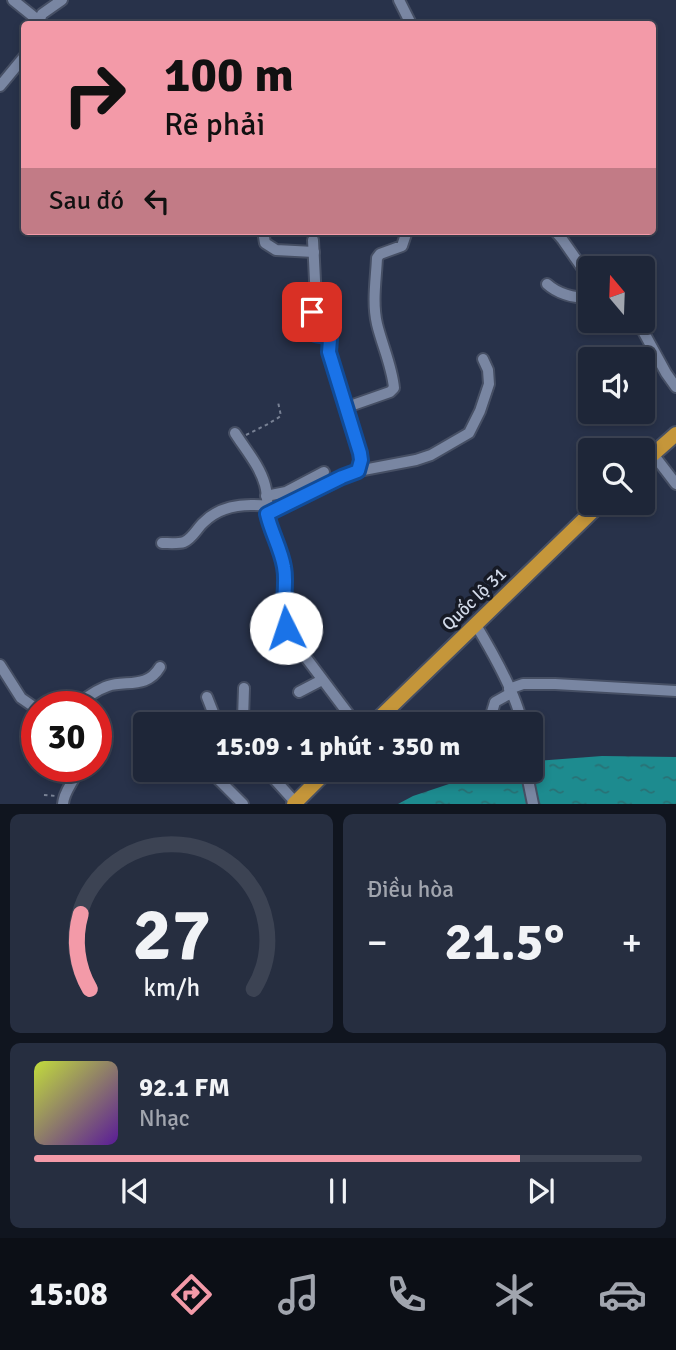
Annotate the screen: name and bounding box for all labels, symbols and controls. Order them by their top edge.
text: 100 m [164,45,294,105]
icon: right [49,49,140,140]
text: Rẽ phải [164,105,265,144]
icon: left [138,182,176,220]
text: Sau đó [49,185,124,217]
north arrow [578,256,654,332]
map controls [578,256,655,515]
pin [282,282,342,342]
icon: arrive [293,293,331,331]
button: sound [578,347,655,424]
button: search [578,438,655,515]
street label: Quốc lộ 31 [437,563,511,635]
position arrow [249,591,323,665]
speed limit sign: 30 [21,691,112,782]
text: 15:09 · 1 phút · 350 m [216,731,460,763]
text: Điều hòa [367,875,454,904]
text: 27 [132,892,211,981]
text: 21.5° [445,910,564,974]
text: − [367,919,388,966]
text: + [621,919,642,966]
text: km/h [143,972,200,1003]
text: 92.1 FM [139,1072,230,1104]
text: Nhạc [139,1104,190,1133]
icon: previous [116,1172,154,1210]
icon: pause [319,1172,357,1210]
icon: next [522,1172,560,1210]
icon: directions [167,1270,216,1319]
icon: music [274,1270,323,1319]
icon: phone [382,1270,431,1319]
icon: climate [490,1270,539,1319]
icon: car [598,1270,647,1319]
text: 15:08 [29,1275,108,1314]

